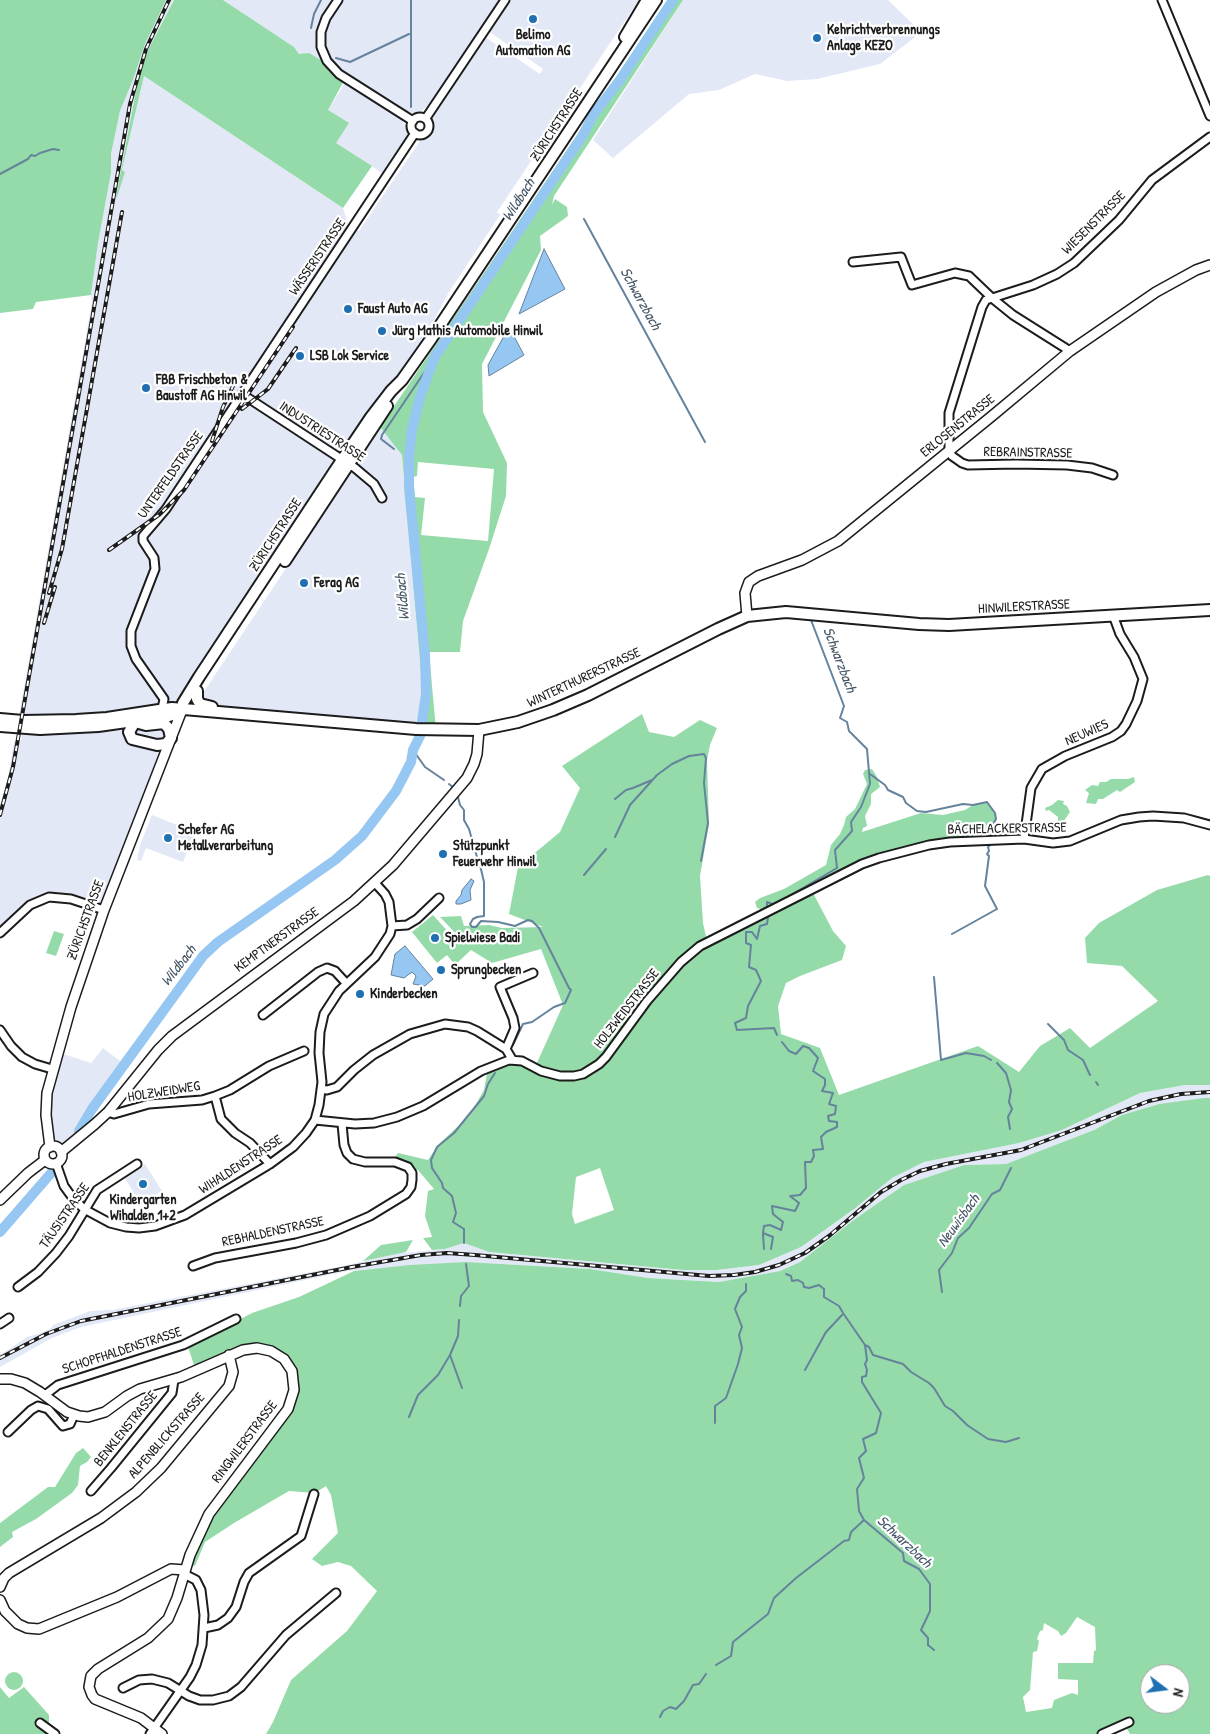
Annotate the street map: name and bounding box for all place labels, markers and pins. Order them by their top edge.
marker: Belimo Automation AG [527,13,539,25]
place label: Kehrichtverbrennungs Anlage KEZO [827,22,940,54]
place label: Belimo Automation AG [496,27,570,59]
marker: Kehrichtverbrennungs Anlage KEZO [811,32,823,44]
place label: Faust Auto AG [358,301,427,317]
marker: Faust Auto AG [342,303,354,315]
place label: Jürg Mathis Automobile Hinwil [392,323,543,339]
marker: Jürg Mathis Automobile Hinwil [376,325,388,337]
place label: LSB Lok Service [310,348,389,364]
marker: LSB Lok Service [294,350,306,362]
place label: FBB Frischbeton & Baustoff AG Hinwil [156,372,248,404]
marker: FBB Frischbeton & Baustoff AG Hinwil [140,382,152,394]
place label: Ferag AG [314,575,359,591]
marker: Ferag AG [298,577,310,589]
place label: Schefer AG Metallverarbeitung [178,822,273,854]
marker: Schefer AG Metallverarbeitung [162,832,174,844]
place label: Stützpunkt Feuerwehr Hinwil [453,838,536,870]
marker: Stützpunkt Feuerwehr Hinwil [437,848,449,860]
place label: Spielwiese Badi [445,930,520,946]
marker: Spielwiese Badi [429,932,441,944]
place label: Sprungbecken [451,962,521,978]
marker: Sprungbecken [435,964,447,976]
place label: Kinderbecken [370,986,438,1002]
marker: Kinderbecken [354,988,366,1000]
marker: Kindergarten Wihalden 1+2 [137,1178,149,1190]
place label: Kindergarten Wihalden 1+2 [109,1192,177,1224]

